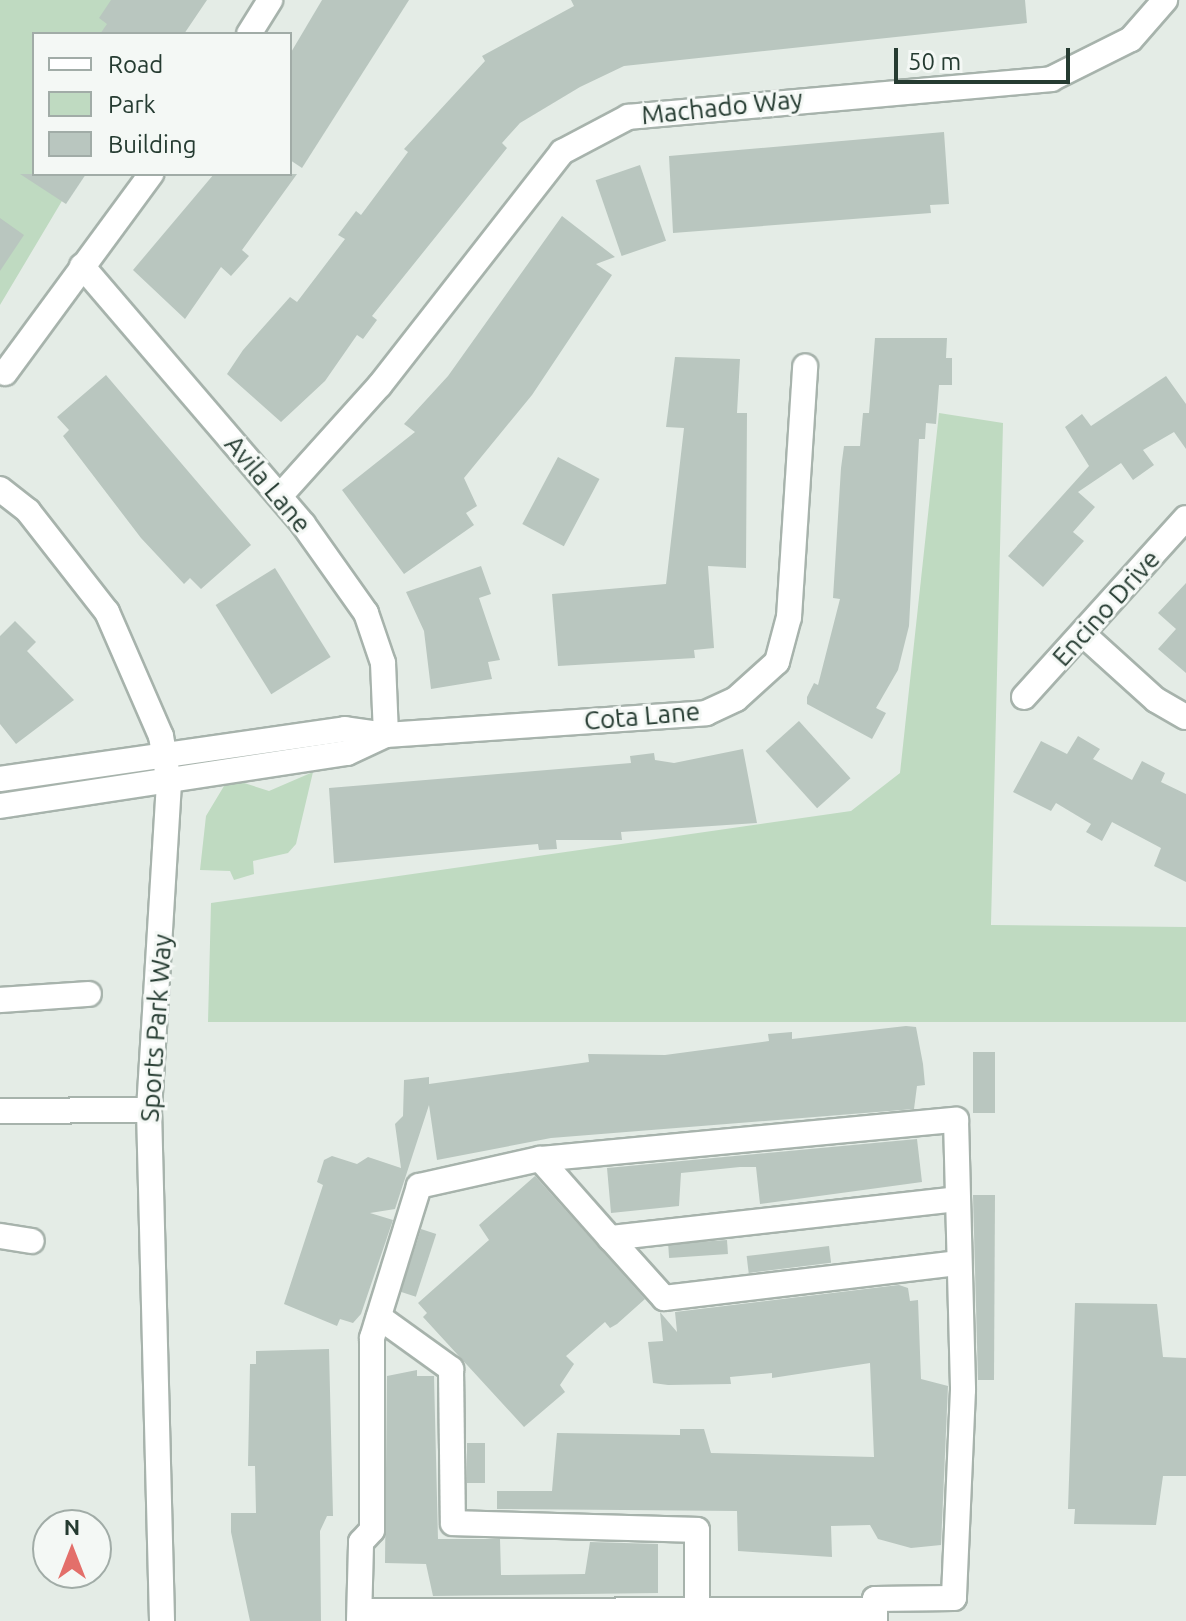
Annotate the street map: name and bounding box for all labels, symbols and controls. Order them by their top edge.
legend [32,32,292,176]
scale bar [898,32,1074,82]
text: 50 m [908,48,961,75]
text: Road [108,51,163,78]
street label: Machado Way [640,83,804,131]
text: Park [108,91,156,118]
text: Building [108,131,196,158]
street label: Avila Lane [218,429,318,539]
street label: Encino Drive [1046,544,1166,672]
street label: Cota Lane [583,695,701,737]
street label: Sports Park Way [134,933,178,1123]
north arrow [32,1509,112,1589]
text: N [64,1514,80,1539]

